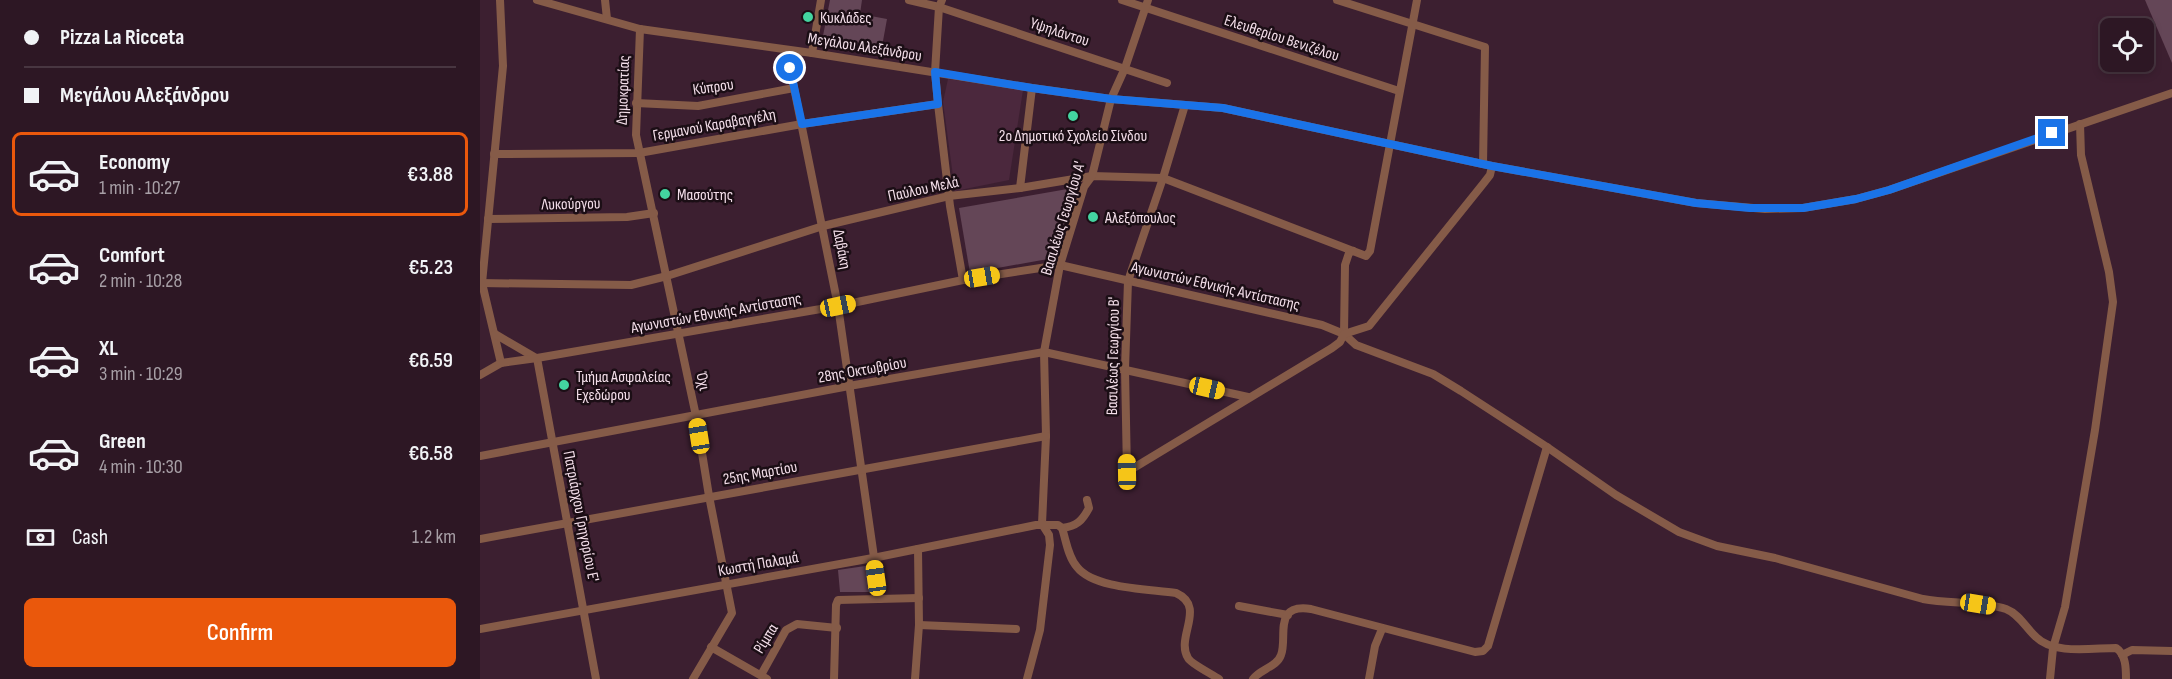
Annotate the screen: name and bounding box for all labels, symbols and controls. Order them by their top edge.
place label: Κυκλάδες [820,9,872,28]
marker: Κυκλάδες [801,10,815,24]
street label: Ελευθερίου Βενιζέλου [1222,11,1341,66]
street label: Υψηλάντου [1027,14,1092,51]
map controls [2100,18,2154,72]
button: locate [2100,18,2154,72]
text: Pizza La Ricceta [60,24,184,51]
street label: Μεγάλου Αλεξάνδρου [806,29,923,66]
route start [776,54,803,81]
street label: Δημοκρατίας [613,55,634,125]
street label: Κύπρου [692,75,735,100]
text: Μεγάλου Αλεξάνδρου [60,82,229,109]
street label: Γερμανού Καραβαγγέλη [651,105,777,146]
marker: 2o Δημοτικό Σχολείο Σίνδου [1066,109,1080,123]
route end [2038,119,2065,146]
place label: 2o Δημοτικό Σχολείο Σίνδου [999,127,1147,146]
icon: car [27,147,81,201]
text: Economy [99,149,170,176]
street label: Βασιλέως Γεωργίου Α' [1037,159,1090,278]
text: €3.88 [407,161,453,188]
street label: Παύλου Μελά [886,173,961,206]
text: 1 min · 10:27 [99,176,180,200]
place label: Μασούτης [677,186,733,205]
marker: Μασούτης [658,187,672,201]
street label: Λυκούργου [540,194,601,215]
place label: Αλεξόπουλος [1104,209,1176,228]
marker: Αλεξόπουλος [1086,210,1100,224]
street label: Δαβάκη [828,228,855,271]
icon: car [27,240,81,294]
text: Comfort [99,242,165,269]
text: €5.23 [408,254,453,281]
street label: Αγωνιστών Εθνικής Αντίστασης [1128,258,1302,315]
car [963,265,1001,289]
text: 2 min · 10:28 [99,269,182,293]
street label: Αγωνιστών Εθνικής Αντίστασης [629,289,803,338]
car [819,293,857,319]
street label: Βασιλέως Γεωργίου Β' [1103,297,1124,415]
icon: car [27,333,81,387]
text: XL [99,335,118,362]
text: €6.59 [408,347,453,374]
street label: 28ης Οκτωβρίου [816,353,908,388]
text: 3 min · 10:29 [99,362,183,386]
place label: Τμήμα Ασφαλείας Εχεδώρου [576,368,671,405]
street label: Όχι [691,369,714,392]
car [1187,375,1227,401]
marker: Τμήμα Ασφαλείας Εχεδώρου [557,378,571,392]
car [687,417,711,455]
icon: car [27,426,81,480]
text: Green [99,428,146,455]
text: €6.58 [408,440,453,467]
street label: Πατριάρχου Γρηγορίου Ε' [559,449,603,583]
car [1118,454,1136,490]
text: 4 min · 10:30 [99,455,183,479]
street label: 25ης Μαρτίου [722,458,799,489]
icon: cash [24,521,57,554]
text: Cash [72,524,108,551]
text: 1.2 km [412,525,456,549]
street label: Κωστή Παλαμά [717,548,800,581]
car [865,559,887,597]
car [1959,592,1997,616]
button: Confirm [24,598,456,667]
street label: Ρίμπα [750,620,783,657]

